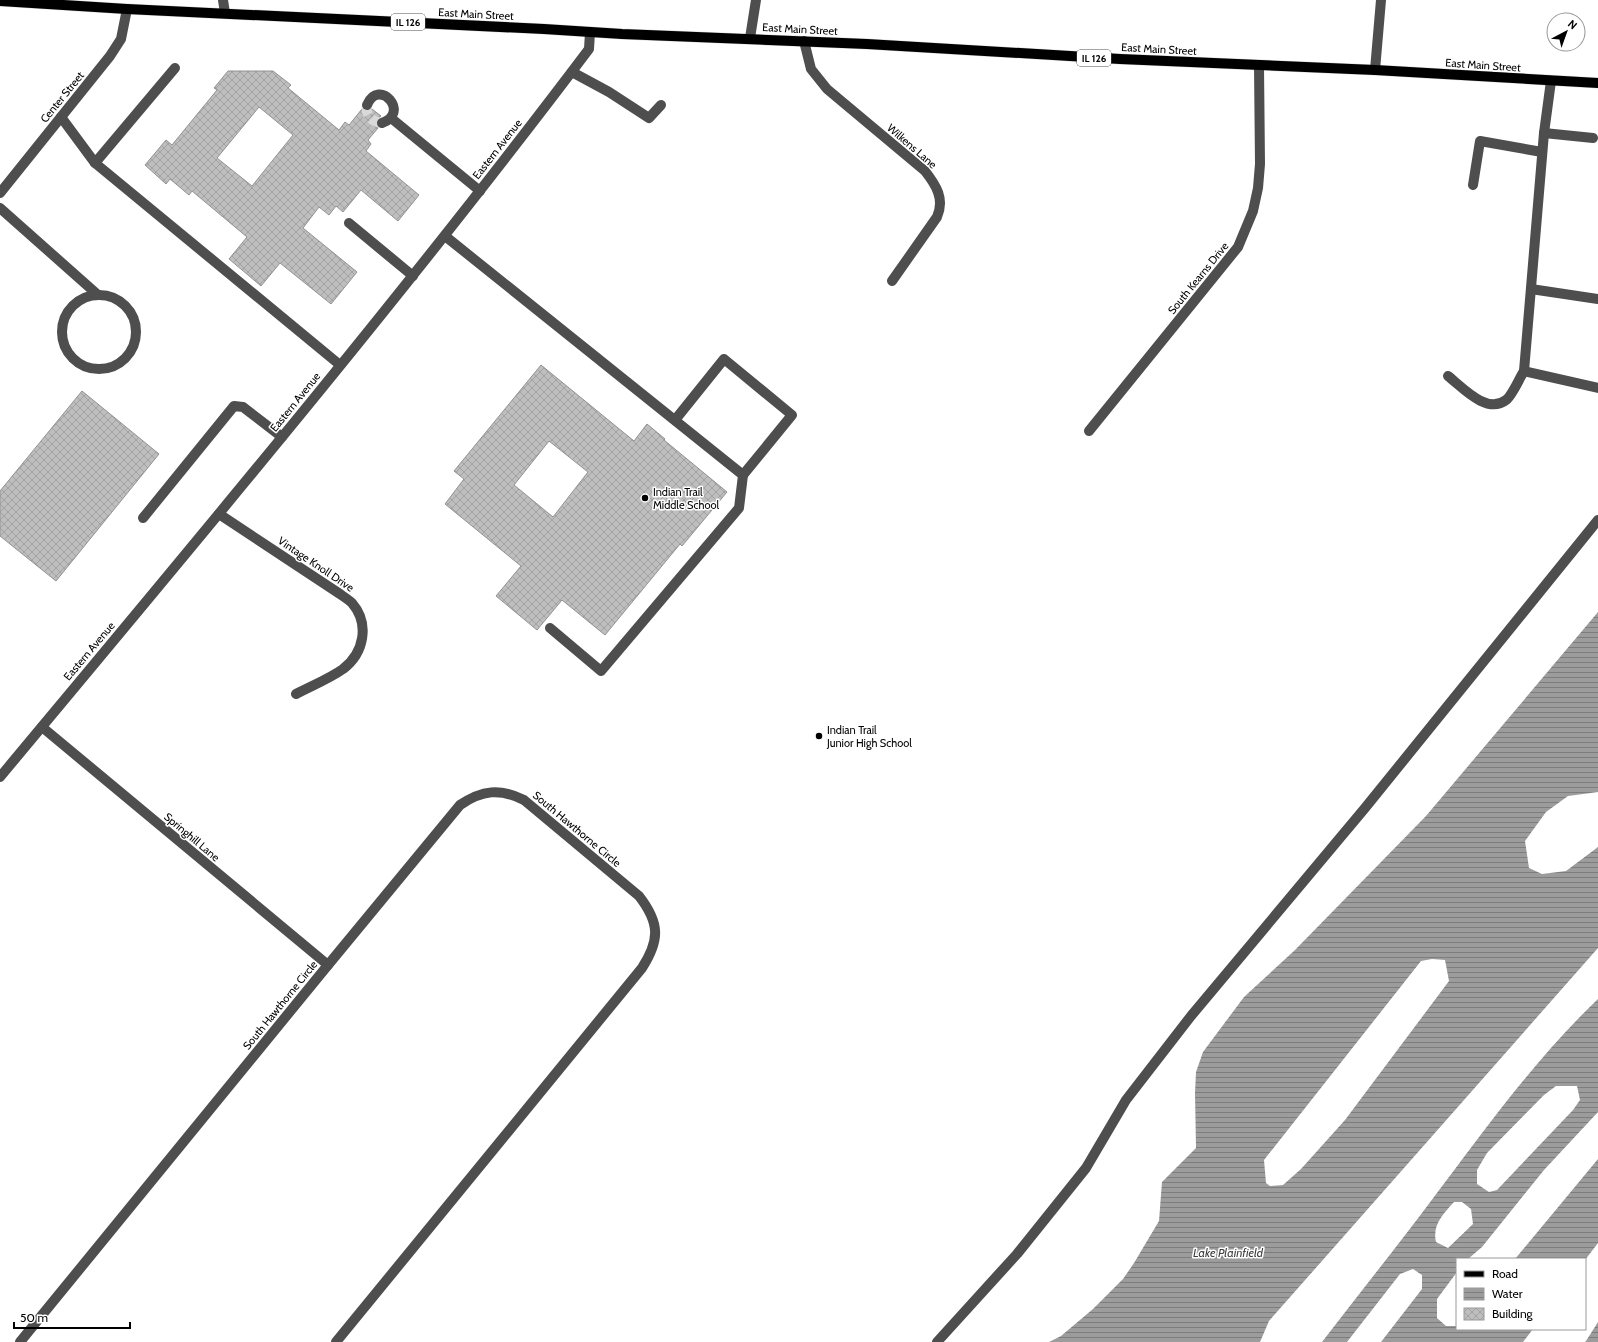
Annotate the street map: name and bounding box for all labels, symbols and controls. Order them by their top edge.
street label: East Main Street [438,5,514,23]
north arrow [1546,12,1586,52]
road number: IL 126 [391,14,425,30]
text: N [1565,17,1580,32]
street label: East Main Street [762,20,838,38]
street label: East Main Street [1121,40,1197,58]
road number: IL 126 [1077,50,1111,66]
street label: East Main Street [1445,55,1521,75]
street label: Center Street [37,68,87,125]
street label: Eastern Avenue [469,116,525,182]
street label: Wilkens Lane [884,121,940,172]
street label: South Kearns Drive [1165,239,1232,317]
street label: Eastern Avenue [267,369,323,434]
place label: Indian Trail Middle School [653,485,719,512]
marker: Indian Trail Middle School [640,493,650,503]
street label: Vintage Knoll Drive [275,533,357,595]
street label: Eastern Avenue [60,619,118,683]
place label: Indian Trail Junior High School [826,723,912,750]
marker: Indian Trail Junior High School [814,731,824,741]
street label: South Hawthorne Circle [530,788,624,870]
street label: Springhill Lane [161,810,223,865]
street label: South Hawthorne Circle [240,957,320,1052]
water label: Lake Plainfield [1193,1245,1264,1260]
legend [1456,1258,1586,1330]
text: Road [1492,1266,1518,1281]
text: Water [1492,1286,1523,1301]
scale bar [14,1304,130,1330]
text: Building [1492,1306,1534,1321]
text: 50 m [20,1310,48,1325]

